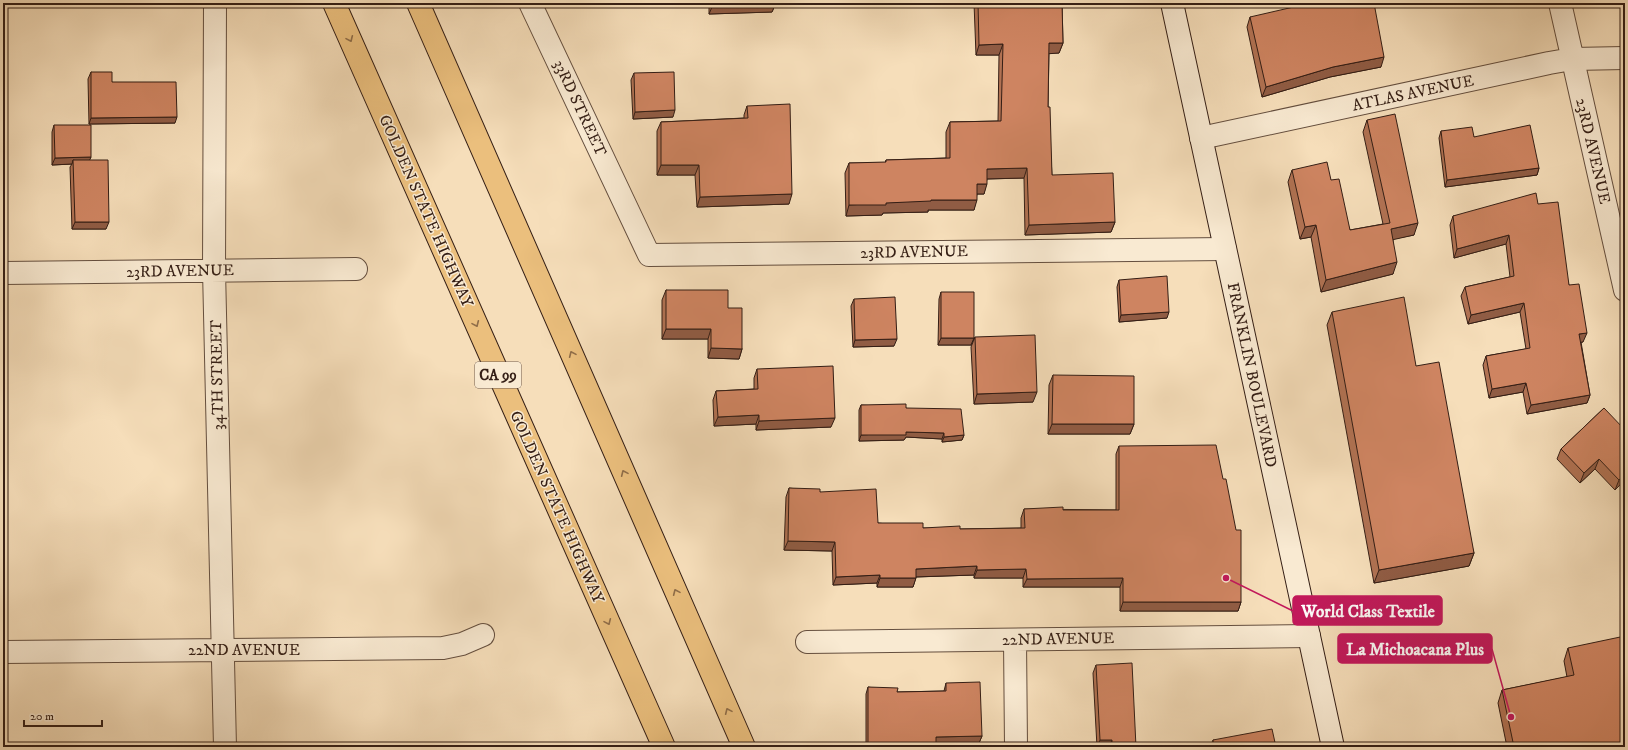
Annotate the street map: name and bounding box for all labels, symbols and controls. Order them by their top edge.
one-way arrow [345,34,353,42]
street label: 33RD STREET [549,57,611,159]
street label: ATLAS AVENUE [1350,70,1476,116]
street label: 23RD AVENUE [1571,96,1615,206]
street label: GOLDEN STATE HIGHWAY [374,112,478,311]
street label: 23RD AVENUE [860,241,968,263]
street label: 23RD AVENUE [126,260,234,282]
street label: FRANKLIN BOULEVARD [1223,281,1281,469]
street label: 34TH STREET [206,320,228,430]
one-way arrow [471,320,479,328]
one-way arrow [569,351,577,358]
road number: CA 99 [475,362,521,388]
street label: GOLDEN STATE HIGHWAY [505,408,609,607]
one-way arrow [621,470,629,478]
one-way arrow [673,589,681,597]
callout: World Class Textile [1293,596,1442,625]
text: World Class Textile [1300,601,1435,623]
one-way arrow [603,618,611,626]
street label: 22ND AVENUE [1002,628,1114,650]
callout: La Michoacana Plus [1338,634,1492,663]
text: La Michoacana Plus [1346,639,1484,661]
street label: 22ND AVENUE [188,640,300,660]
scale bar [24,702,102,728]
one-way arrow [725,708,733,716]
text: 20 m [30,709,54,724]

